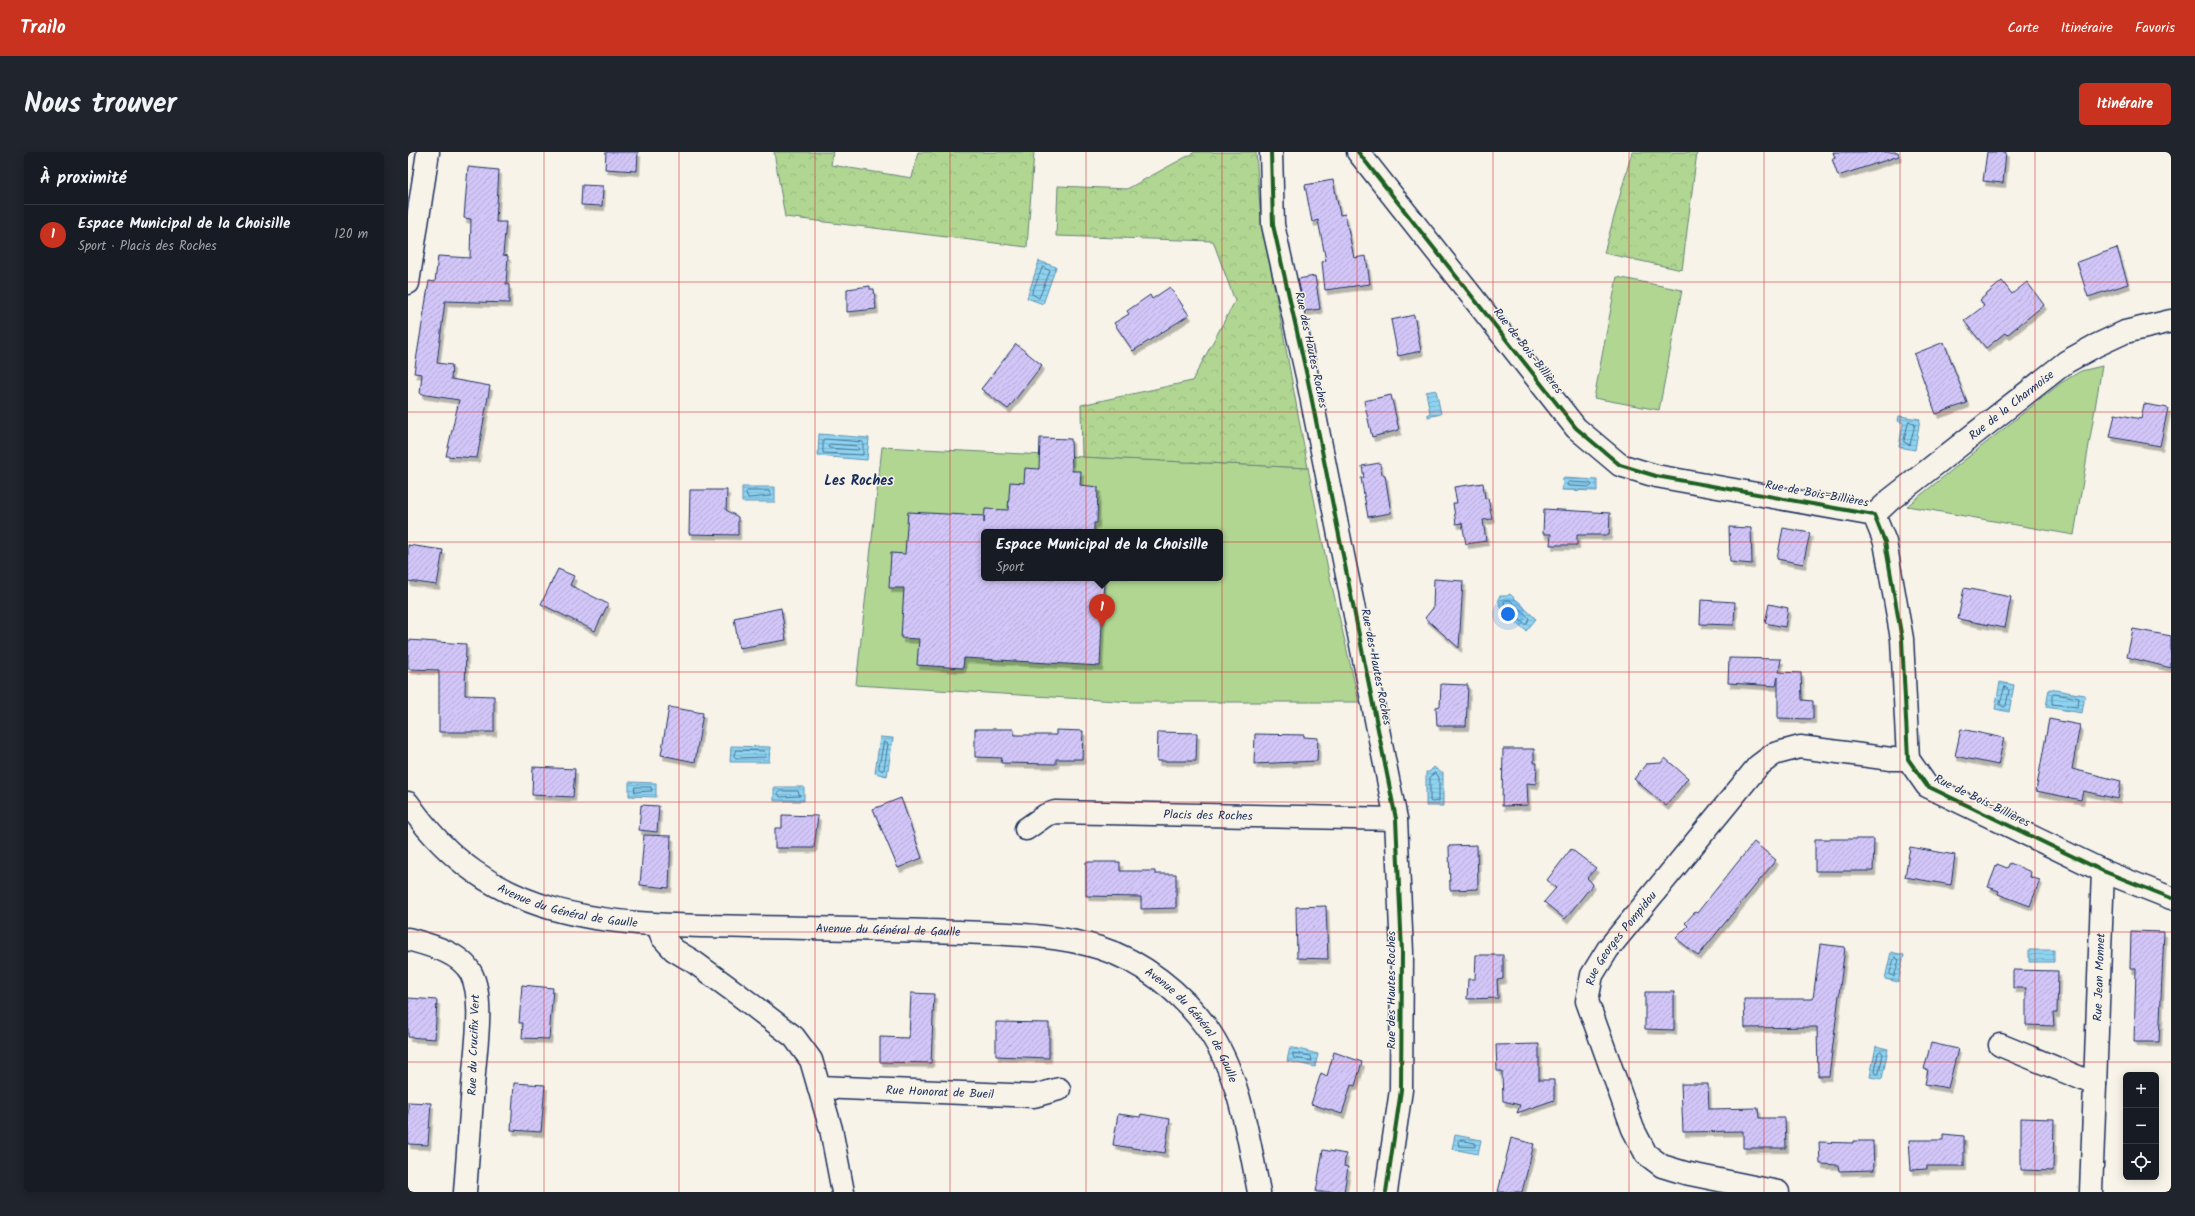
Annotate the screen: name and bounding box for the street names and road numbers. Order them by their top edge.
street label: Rue des Hautes Roches [1289,290,1333,410]
street label: Rue de Bois-Billières [1488,304,1568,398]
street label: Rue de la Charmoise [1964,365,2059,445]
street label: Rue de Bois-Billières [1764,476,1870,512]
street label: Rue des Hautes Roches [1355,607,1397,727]
street label: Rue de Bois-Billières [1931,770,2033,832]
street label: Placis des Roches [1163,805,1253,826]
street label: Avenue du Général de Gaulle [494,878,639,932]
street label: Rue Georges Pompidou [1581,887,1662,987]
street label: Avenue du Général de Gaulle [816,919,961,942]
street label: Rue des Hautes Roches [1382,931,1401,1049]
street label: Rue Jean Monnet [2088,932,2110,1022]
street label: Avenue du Général de Gaulle [1141,962,1243,1086]
street label: Rue du Crucifix Vert [463,994,485,1096]
street label: Rue Honorat de Bueil [885,1080,994,1104]

